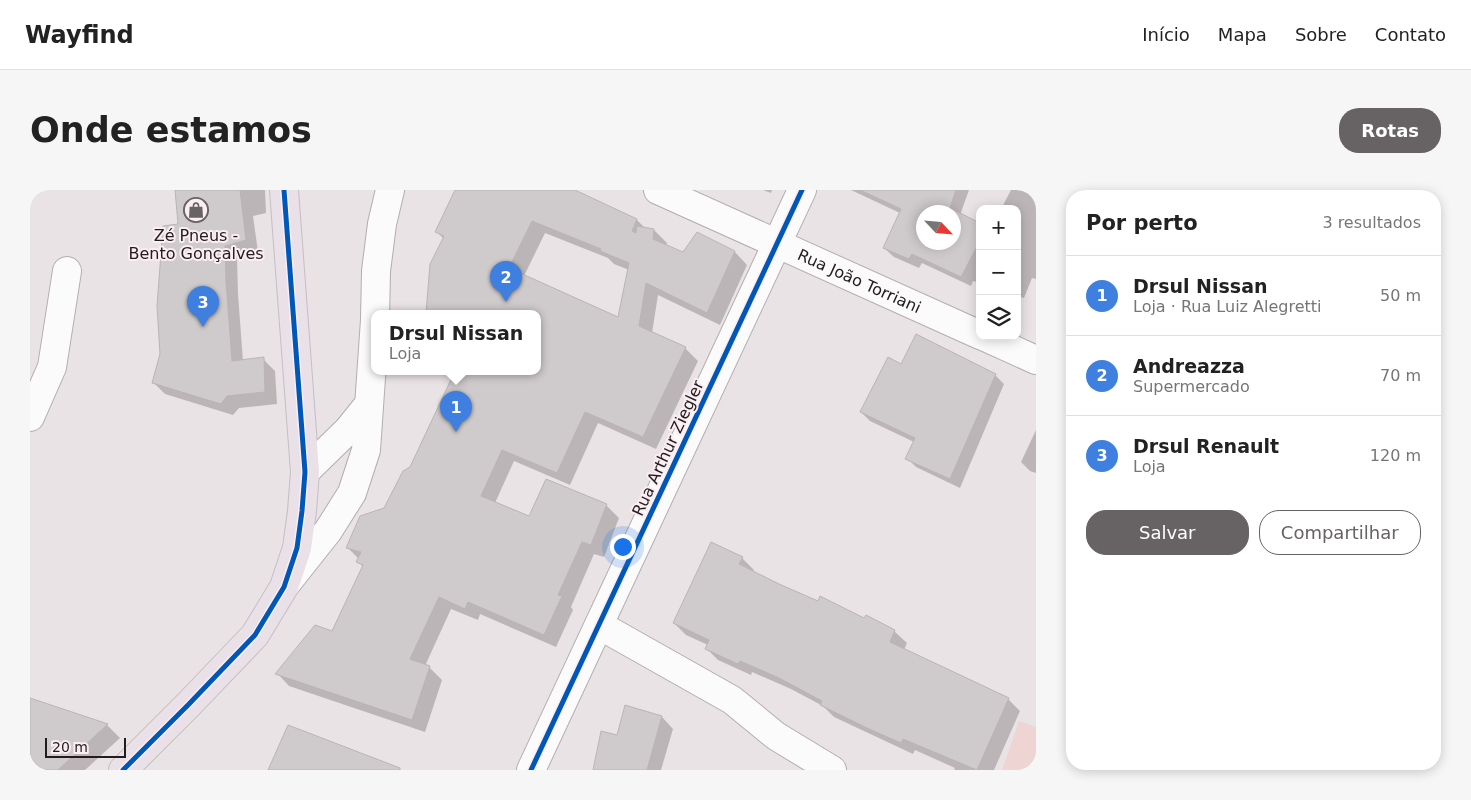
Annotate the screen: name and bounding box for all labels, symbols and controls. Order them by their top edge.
text: Wayfind [25,21,134,49]
text: Início [1142,24,1190,45]
text: Mapa [1218,24,1267,45]
text: Sobre [1295,24,1347,45]
text: Contato [1375,24,1446,45]
button: Rotas [1339,108,1441,153]
text: Onde estamos [30,110,312,150]
shop icon: Zé Pneus - Bento Gonçalves [183,197,209,223]
north arrow [916,205,961,250]
map controls [976,205,1021,340]
button: + [976,205,1021,250]
text: Por perto [1086,211,1198,235]
text: 3 resultados [1322,213,1421,232]
place label: Zé Pneus - Bento Gonçalves [128,226,264,263]
street label: Rua João Torriani [795,245,924,317]
button: − [976,250,1021,295]
pin: 2 [490,261,522,302]
text: Drsul Nissan [1133,275,1267,297]
pin: 3 [187,286,219,327]
text: 1 [1096,286,1108,305]
text: 50 m [1380,286,1421,305]
button: layers [976,295,1021,340]
text: Loja · Rua Luiz Alegretti [1133,297,1322,316]
popup [371,310,541,375]
text: Drsul Nissan [389,322,523,344]
text: Loja [389,344,421,363]
text: Andreazza [1133,355,1245,377]
text: 2 [1096,366,1108,385]
text: 70 m [1380,366,1421,385]
street label: Rua Arthur Ziegler [628,377,708,519]
text: Supermercado [1133,377,1250,396]
pin: 1 [440,391,472,432]
text: Drsul Renault [1133,435,1279,457]
text: 3 [1096,446,1108,465]
text: 120 m [1370,446,1421,465]
text: Loja [1133,457,1166,476]
button: Salvar [1086,510,1249,555]
button: Compartilhar [1259,510,1421,555]
your location [610,534,636,560]
scale bar [45,735,126,758]
text: 20 m [52,739,88,755]

